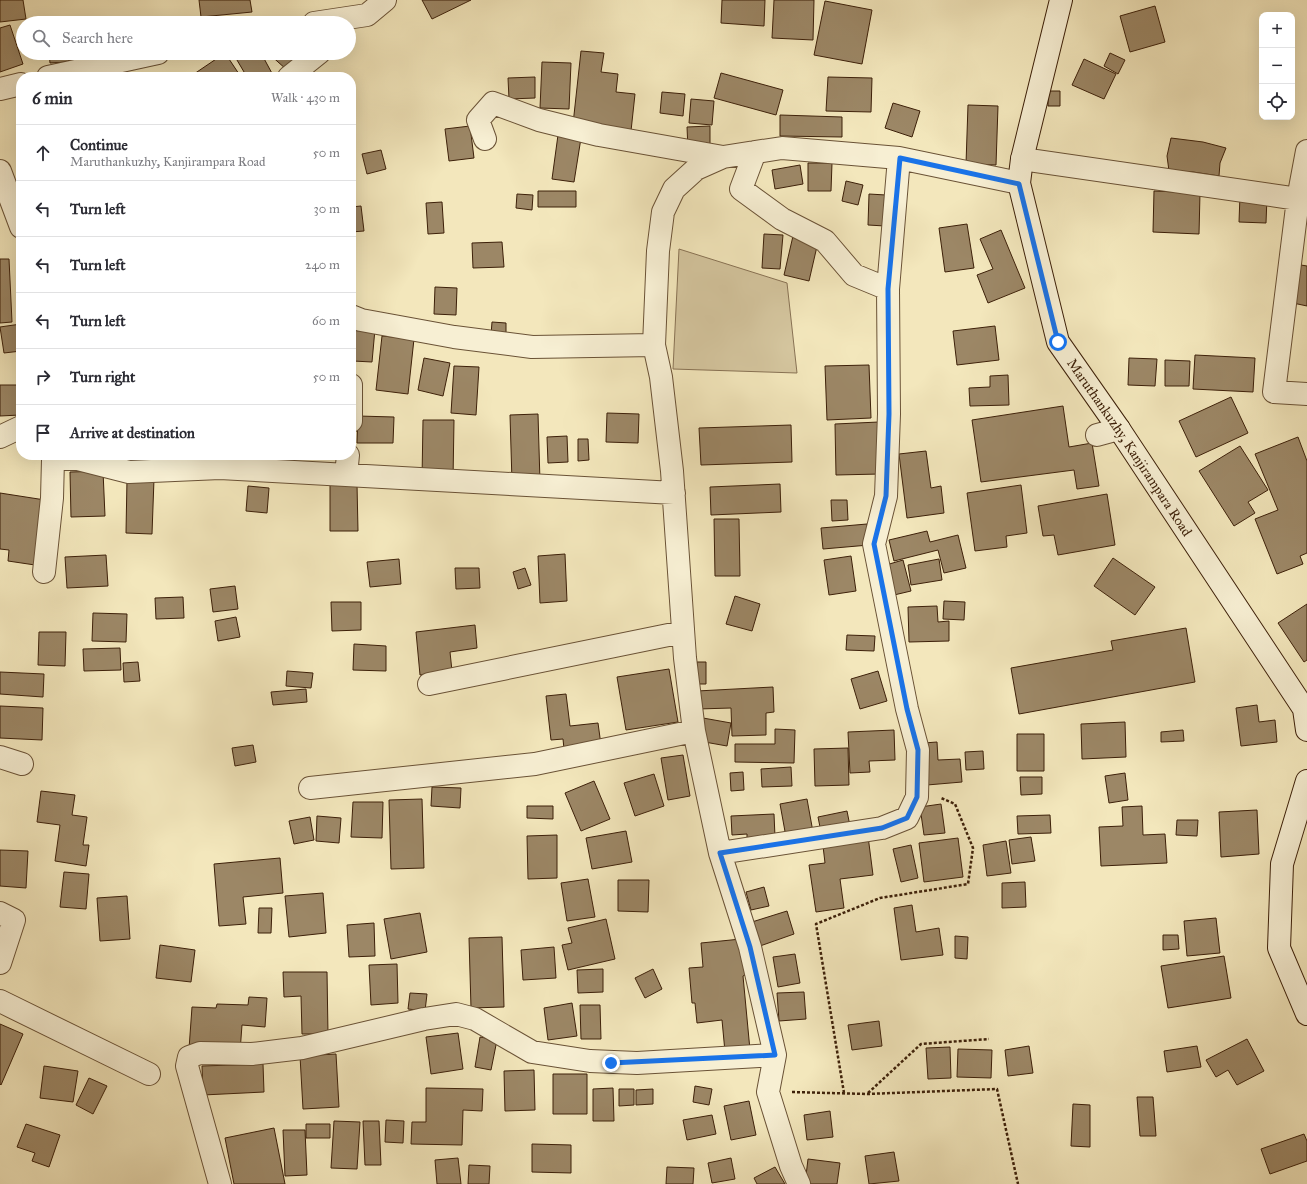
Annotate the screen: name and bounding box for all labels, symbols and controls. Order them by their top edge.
map controls [1259,12,1295,120]
button: + [1259,12,1295,48]
search box [16,16,356,60]
icon: search [30,27,52,49]
text: Search here [62,29,133,47]
button: − [1259,48,1295,84]
button: locate [1259,84,1295,120]
text: 6 min [32,88,73,109]
text: Walk · 430 m [271,90,340,106]
text: Continue [70,136,128,154]
icon: ahead [32,142,54,164]
text: 50 m [313,145,340,161]
text: Maruthankuzhy, Kanjirampara Road [70,154,266,170]
icon: left [32,198,54,220]
text: Turn left [70,200,126,218]
text: 30 m [314,201,340,217]
icon: left [32,254,54,276]
text: Turn left [70,256,126,274]
text: 240 m [305,257,340,273]
icon: left [32,310,54,332]
text: Turn left [70,312,126,330]
text: 60 m [312,313,340,329]
route start [1049,333,1067,351]
street label: Maruthankuzhy, Kanjirampara Road [1064,355,1196,539]
icon: right [32,366,54,388]
text: Turn right [70,368,135,386]
text: 50 m [313,369,340,385]
icon: arrive [32,422,54,444]
text: Arrive at destination [70,424,195,442]
route end [602,1054,620,1072]

